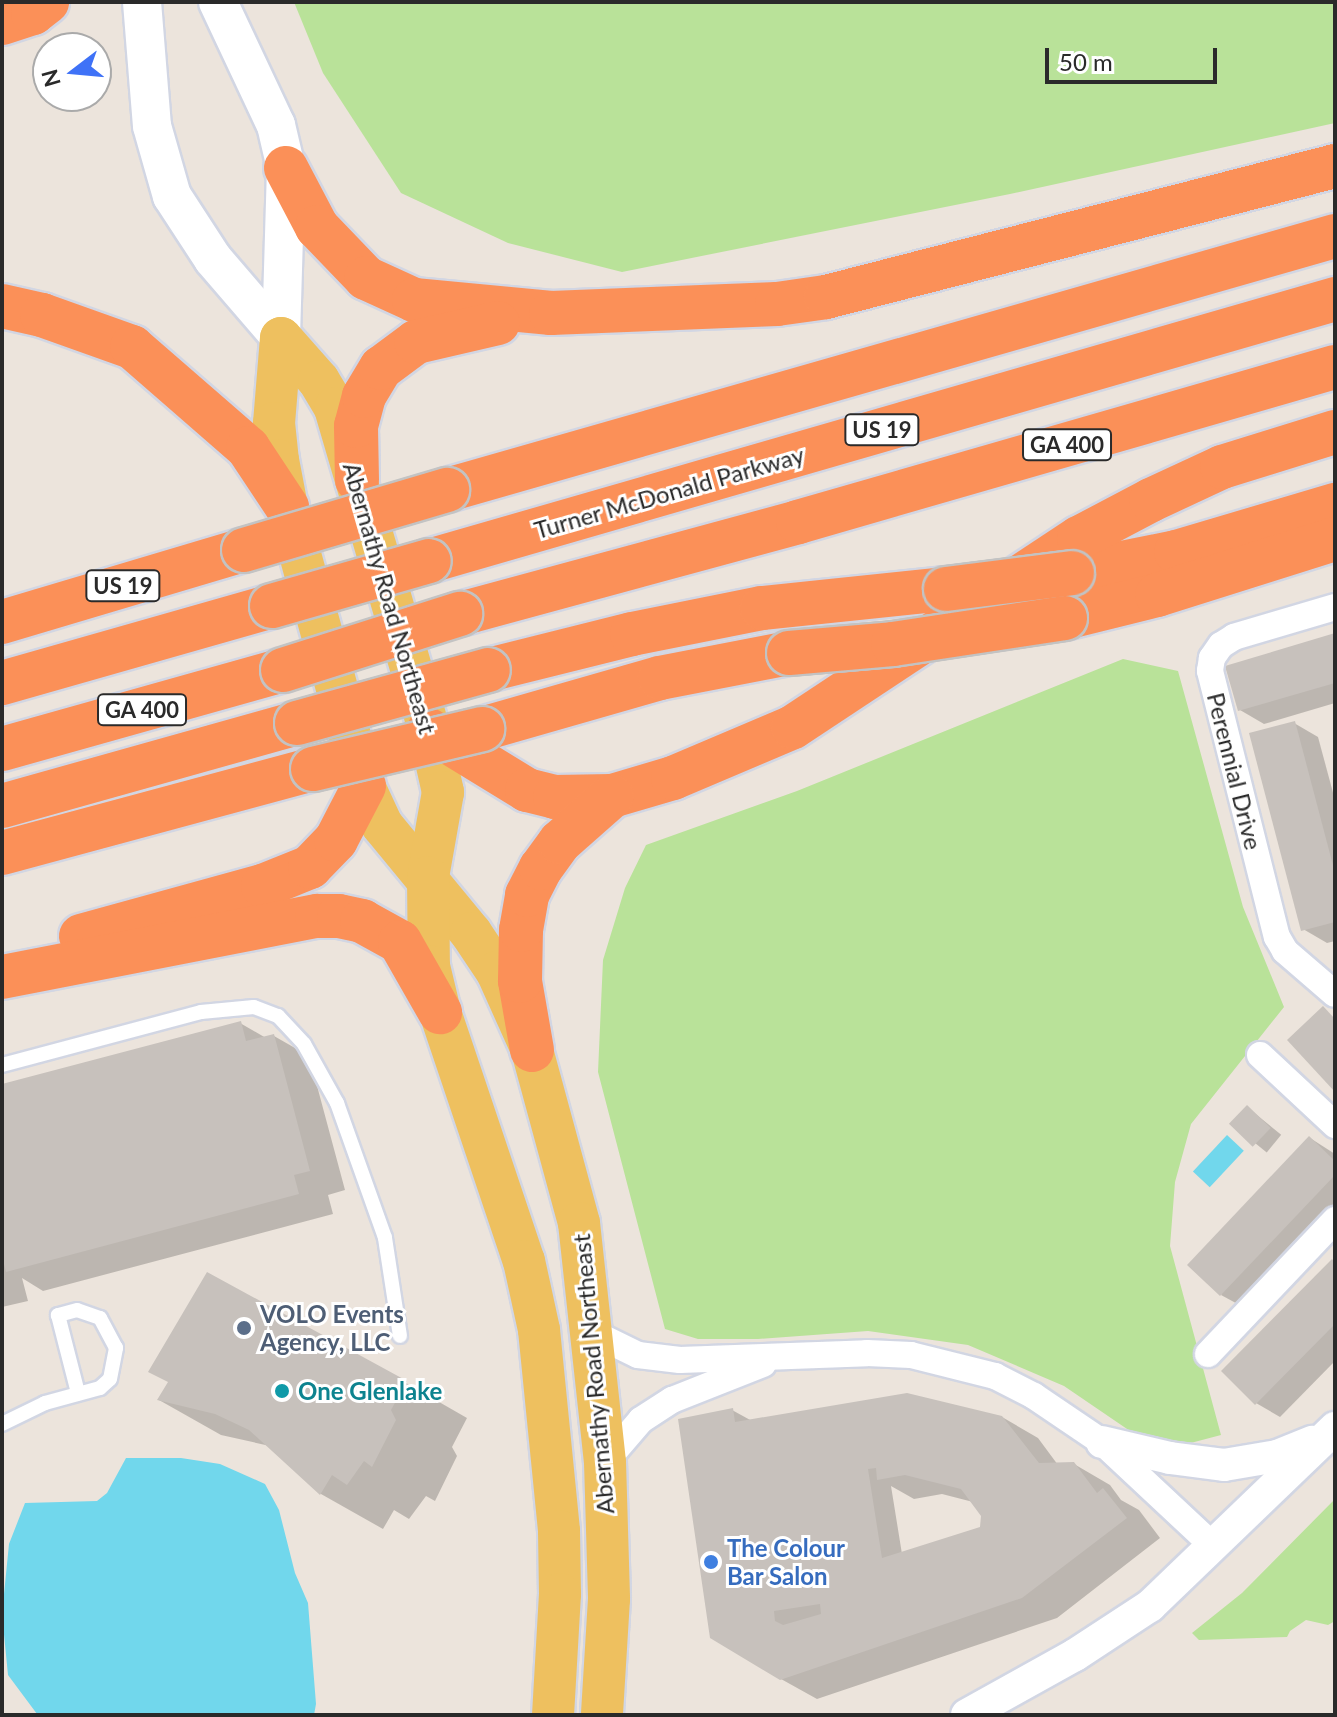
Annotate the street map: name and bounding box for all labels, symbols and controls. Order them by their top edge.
north arrow [32,32,112,112]
scale bar [1049,32,1221,82]
text: 50 m [1059,47,1113,76]
text: N [35,66,66,90]
road number: US 19 [844,412,920,448]
road number: GA 400 [1021,427,1113,463]
street label: Turner McDonald Parkway [531,440,807,544]
street label: Abernathy Road Northeast [337,459,443,737]
road number: US 19 [85,568,161,604]
street label: Perennial Drive [1202,689,1268,853]
road number: GA 400 [96,692,188,728]
street label: Abernathy Road Northeast [566,1232,620,1516]
place label: VOLO Events Agency, LLC [260,1300,404,1356]
marker: VOLO Events Agency, LLC [235,1319,253,1337]
place label: One Glenlake [298,1377,442,1405]
marker: One Glenlake [273,1382,291,1400]
place label: The Colour Bar Salon [727,1534,845,1590]
marker: The Colour Bar Salon [702,1553,720,1571]

